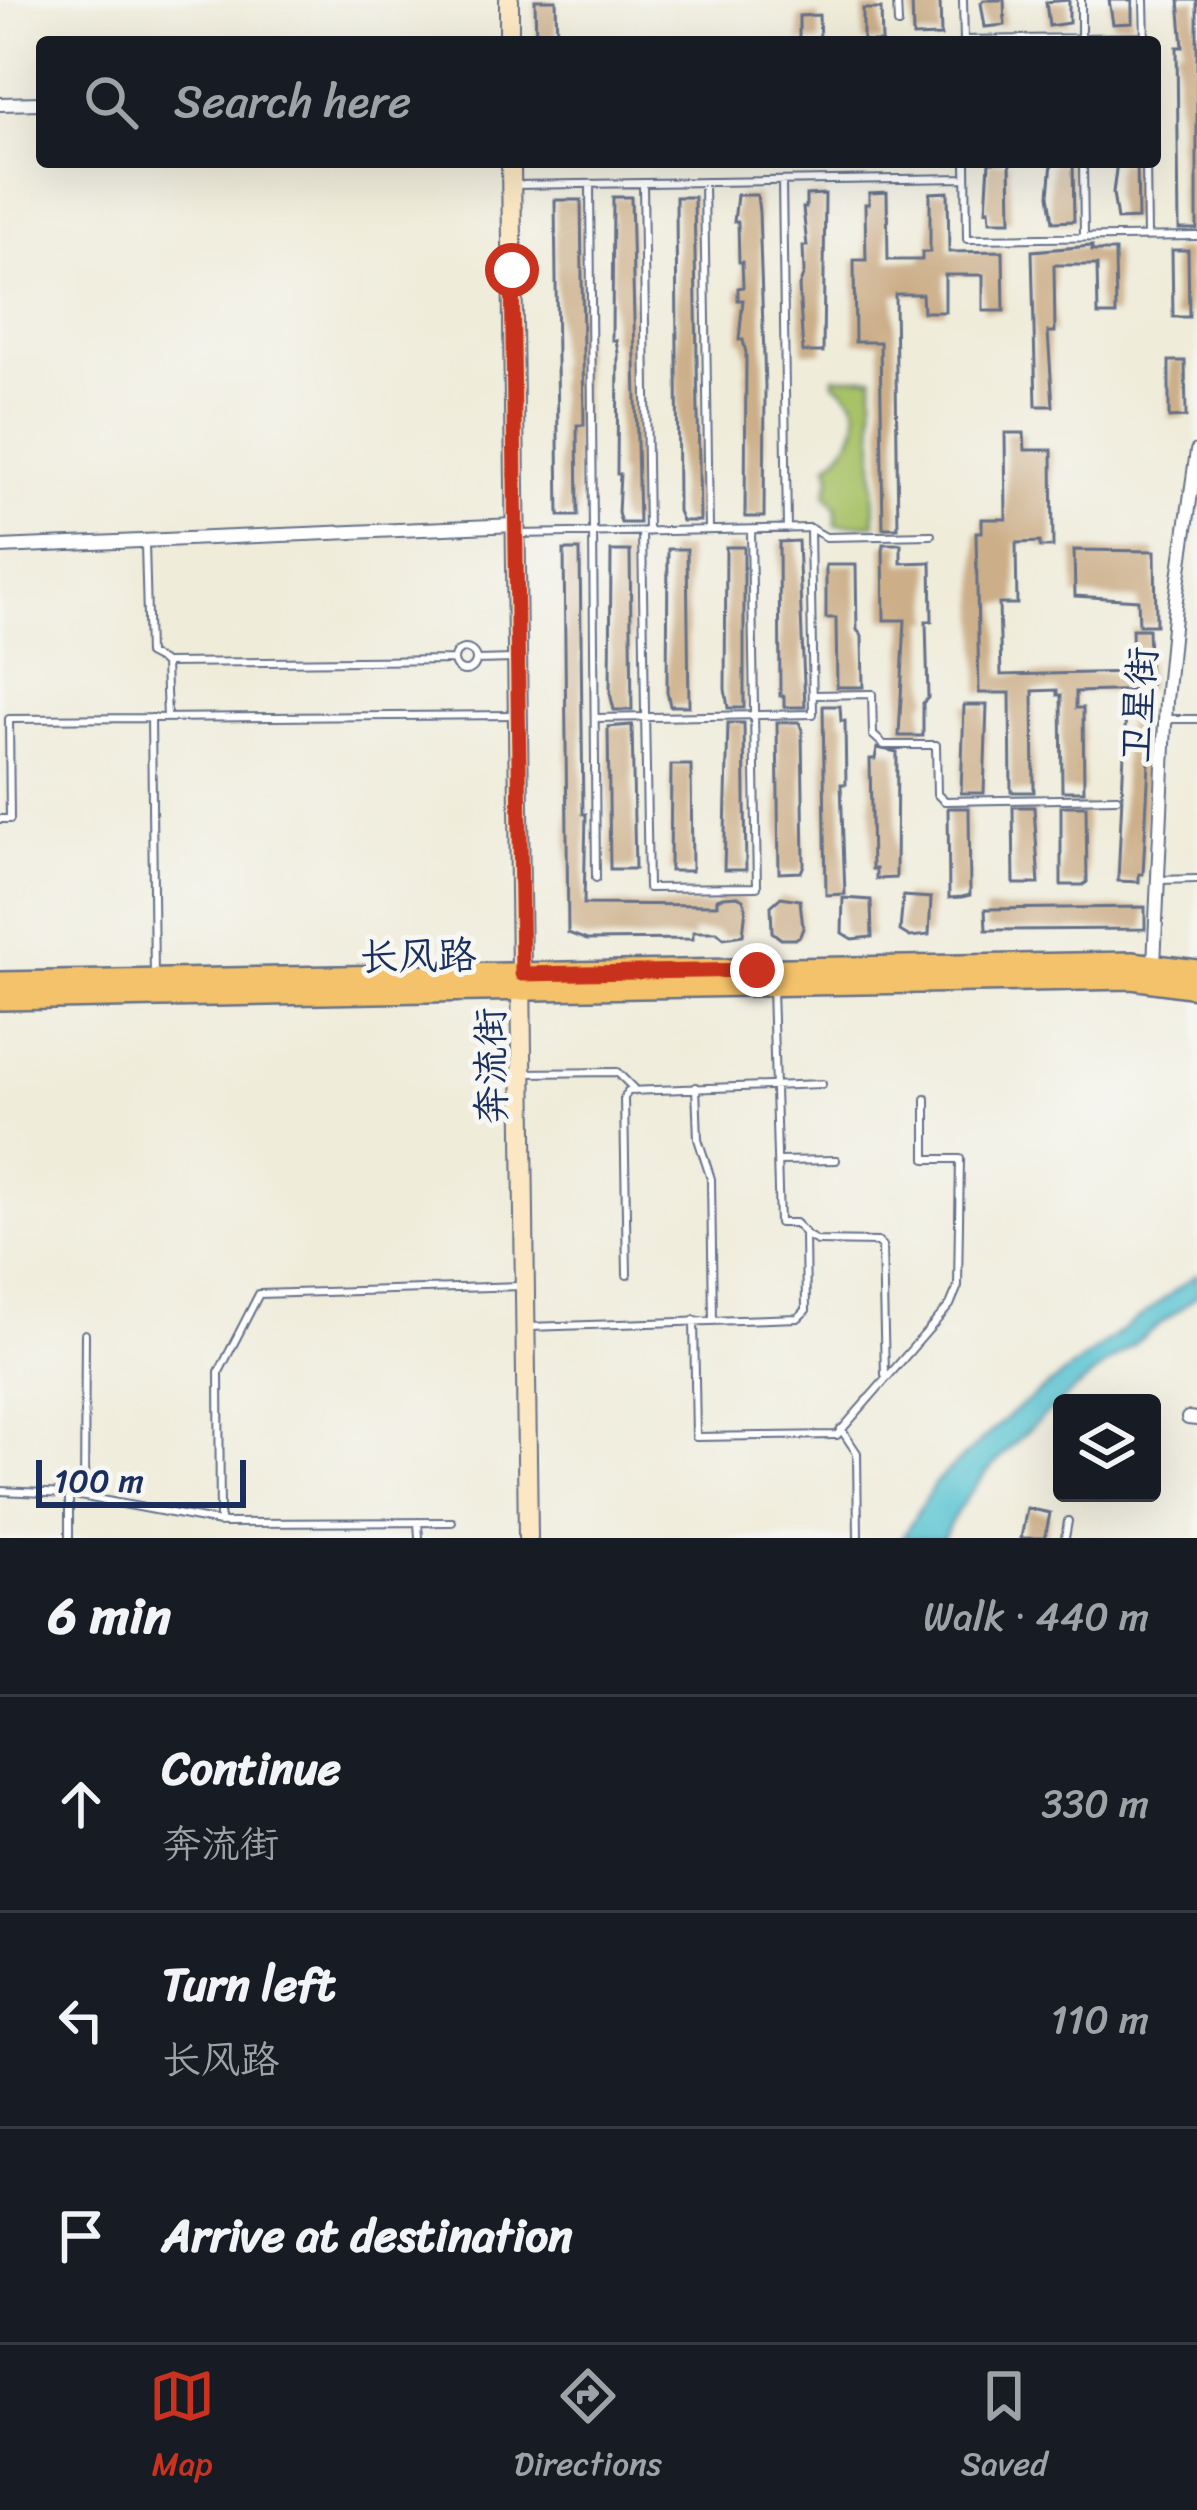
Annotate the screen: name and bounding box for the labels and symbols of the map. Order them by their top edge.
route start [485,243,539,297]
street label: 卫星街 [1100,644,1177,766]
street label: 长风路 [359,920,477,991]
route end [730,943,784,997]
street label: 奔流街 [455,1007,526,1125]
scale bar [36,1454,246,1507]

